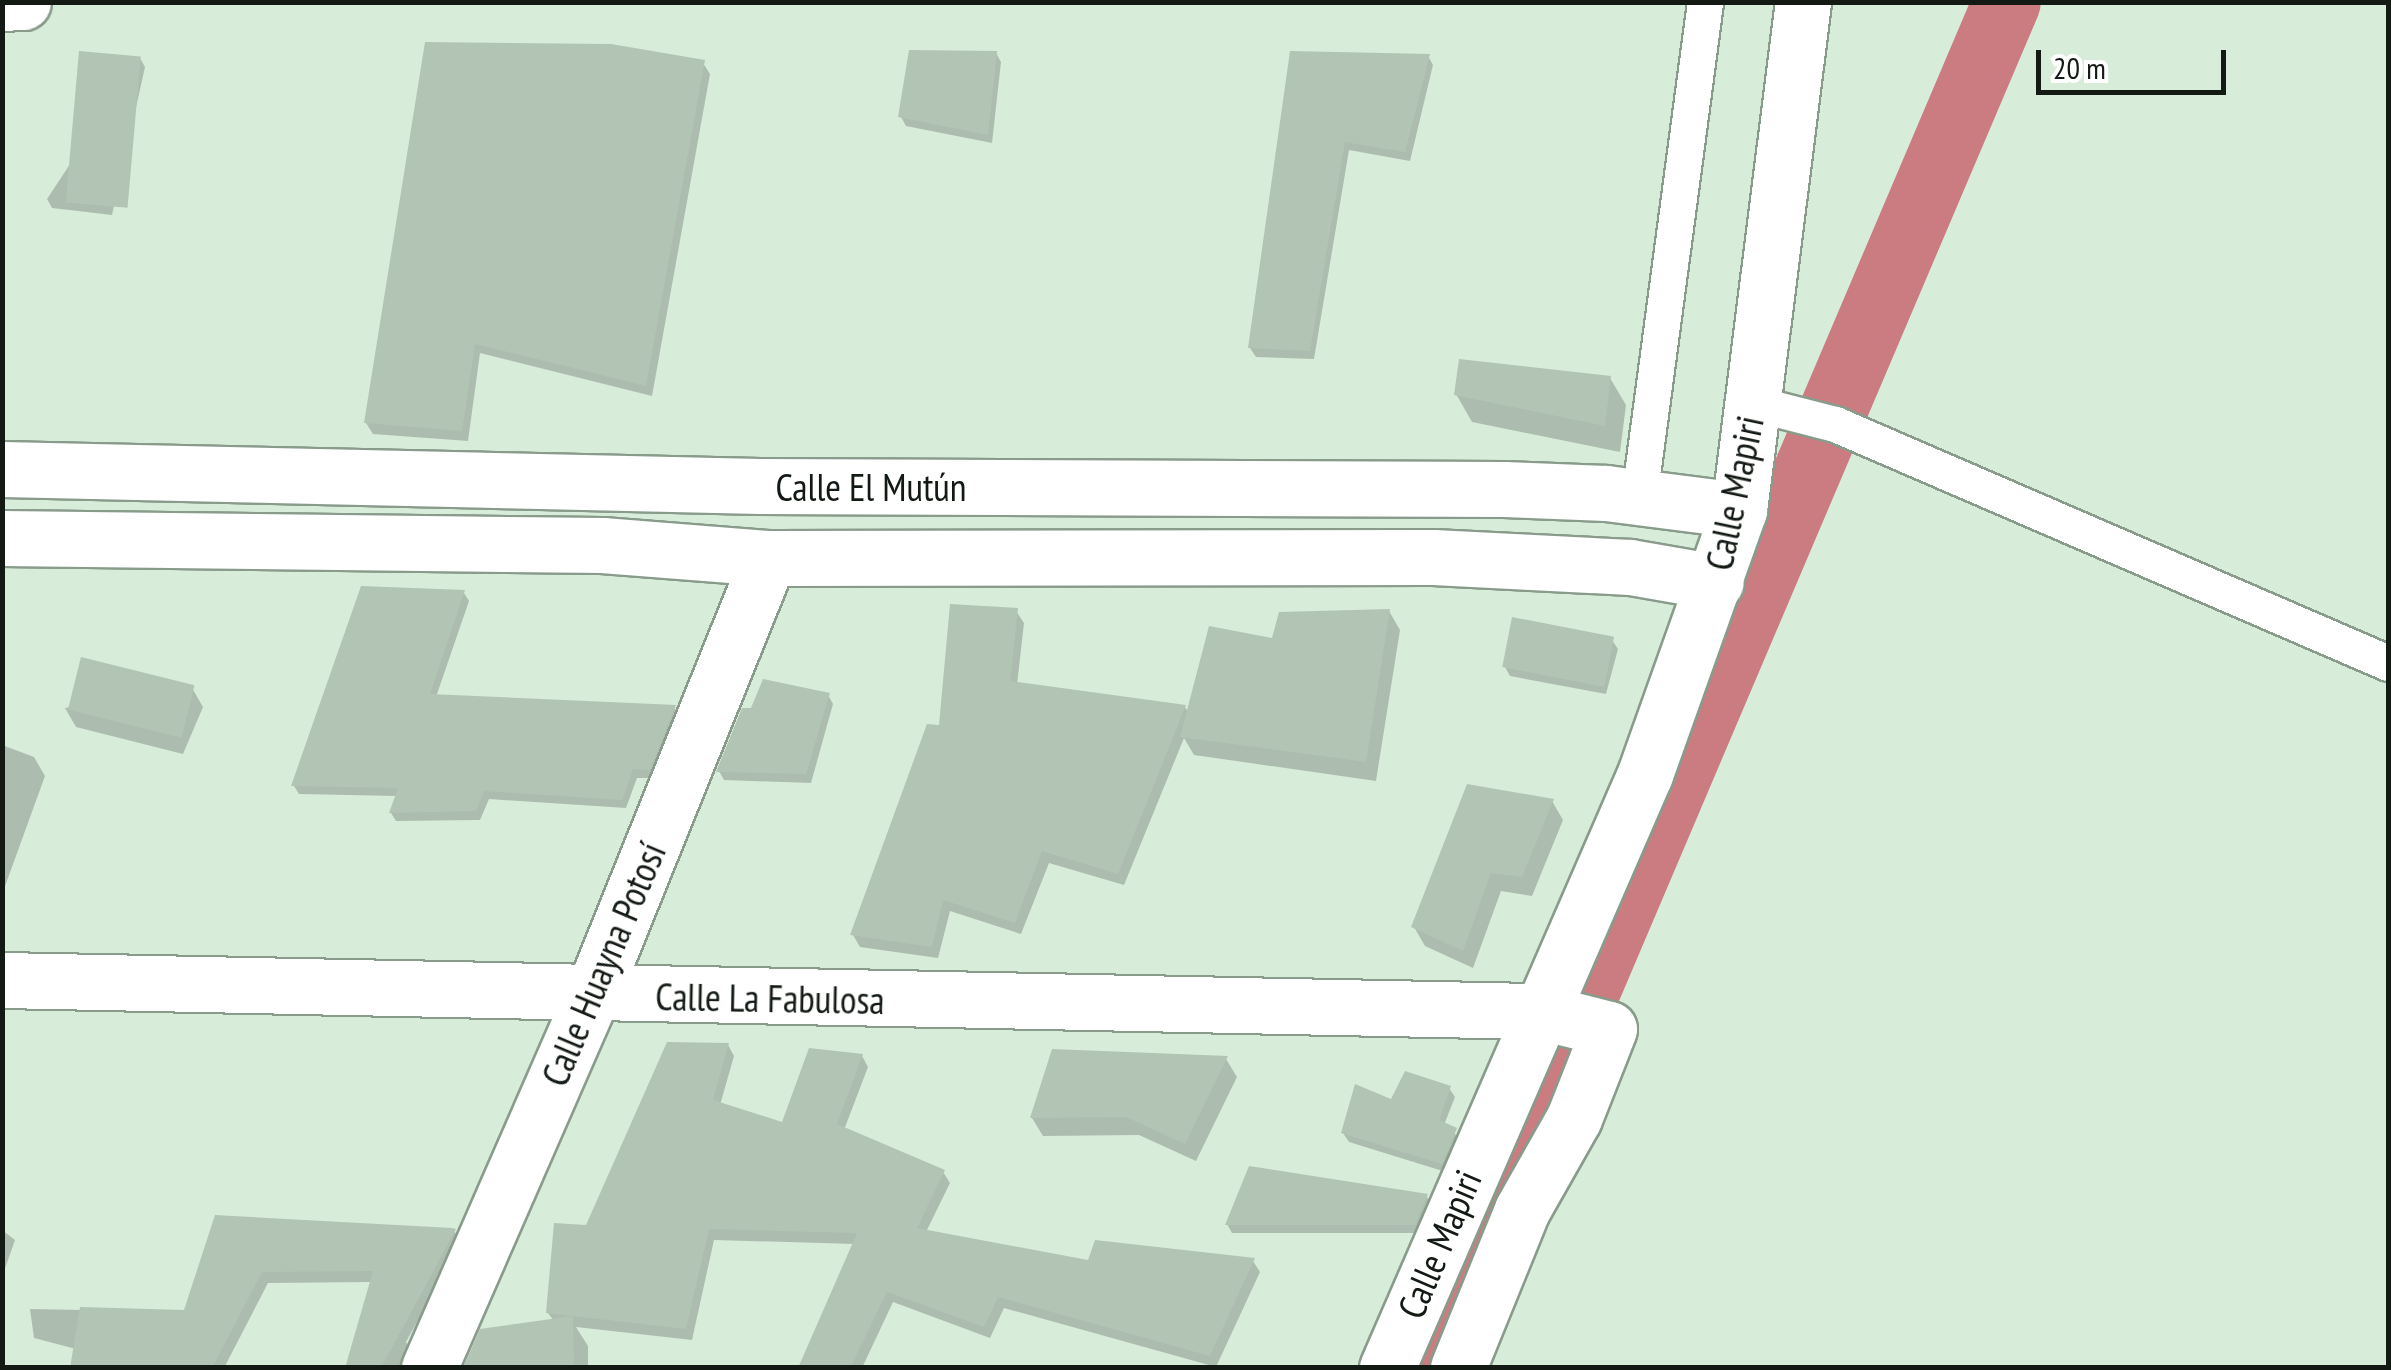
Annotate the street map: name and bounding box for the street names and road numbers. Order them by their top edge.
street label: Calle Mapiri [1695,412,1773,574]
street label: Calle El Mutún [775,464,967,510]
street label: Calle Huayna Potosí [531,835,675,1093]
street label: Calle La Fabulosa [655,973,885,1023]
street label: Calle Mapiri [1387,1163,1491,1325]

